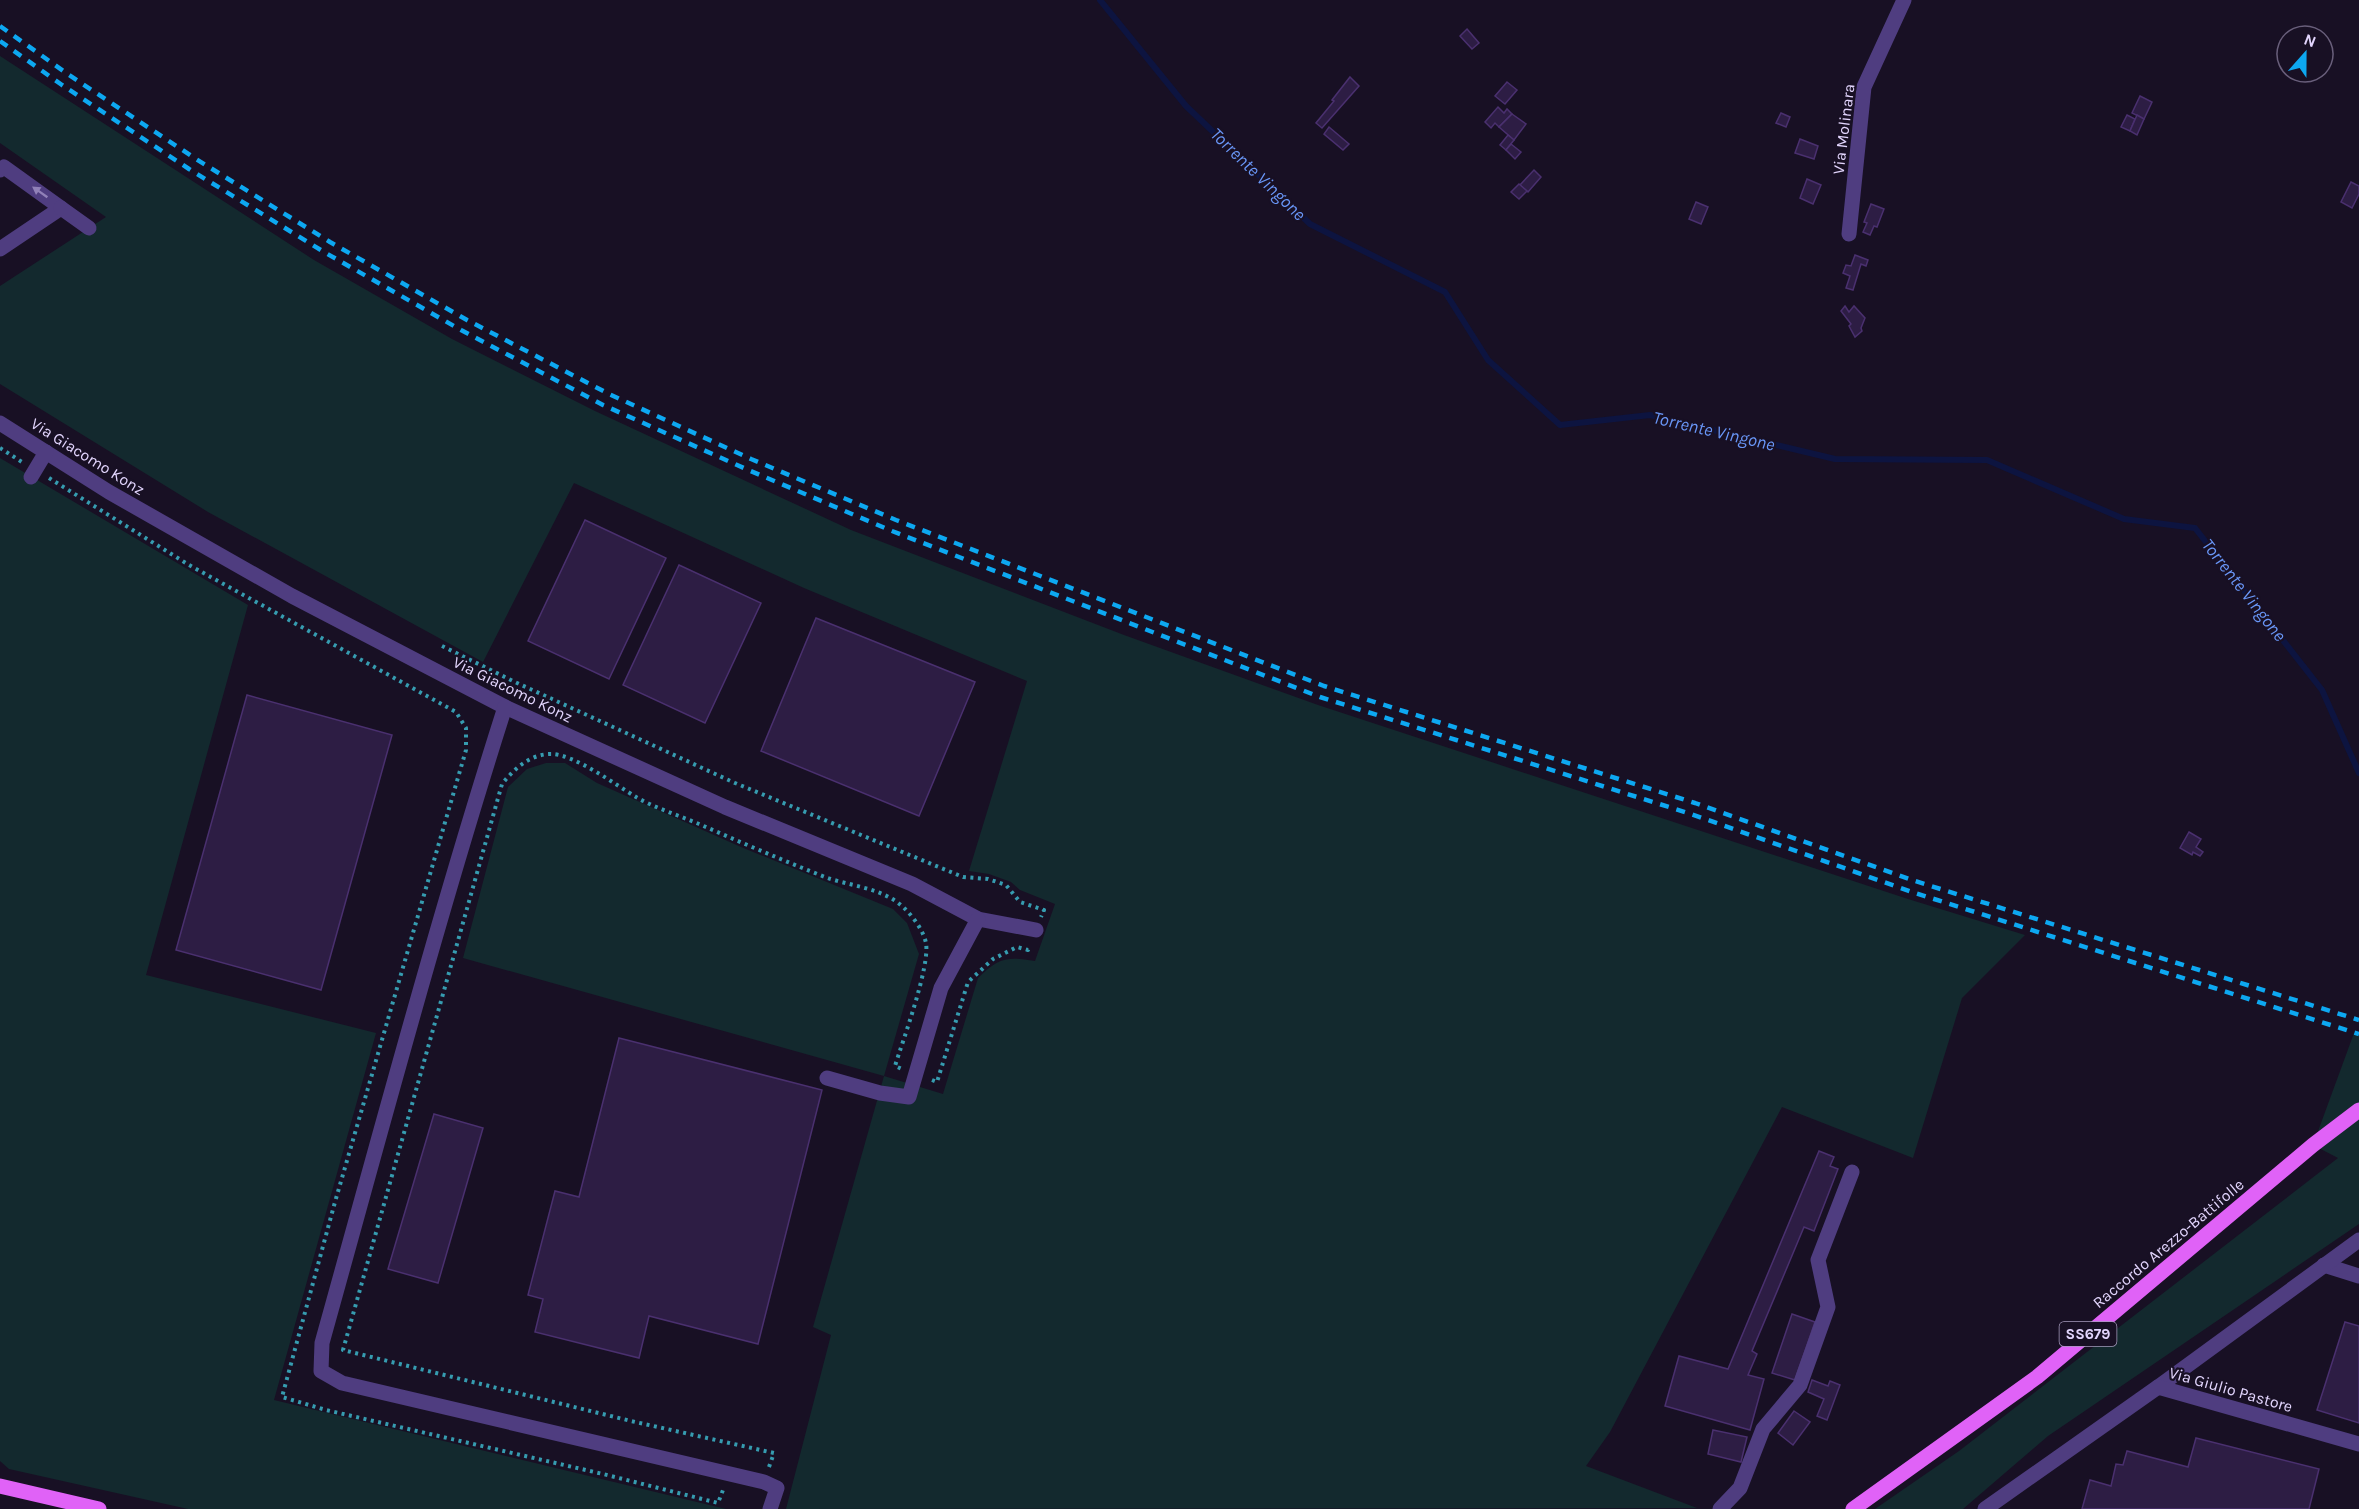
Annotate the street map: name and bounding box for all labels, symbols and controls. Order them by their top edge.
north arrow [2275,24,2335,84]
text: N [2301,30,2319,51]
street label: Via Molinara [1829,83,1858,175]
water label: Torrente Vingone [1206,123,1310,225]
one-way arrow [32,187,48,198]
water label: Torrente Vingone [1651,406,1777,456]
street label: Via Giacomo Konz [27,414,148,499]
water label: Torrente Vingone [2197,534,2291,646]
street label: Via Giacomo Konz [450,652,576,727]
street label: Raccordo Arezzo-Battifolle [2089,1175,2248,1312]
road number: SS679 [2060,1322,2116,1346]
street label: Via Giulio Pastore [2167,1363,2295,1416]

